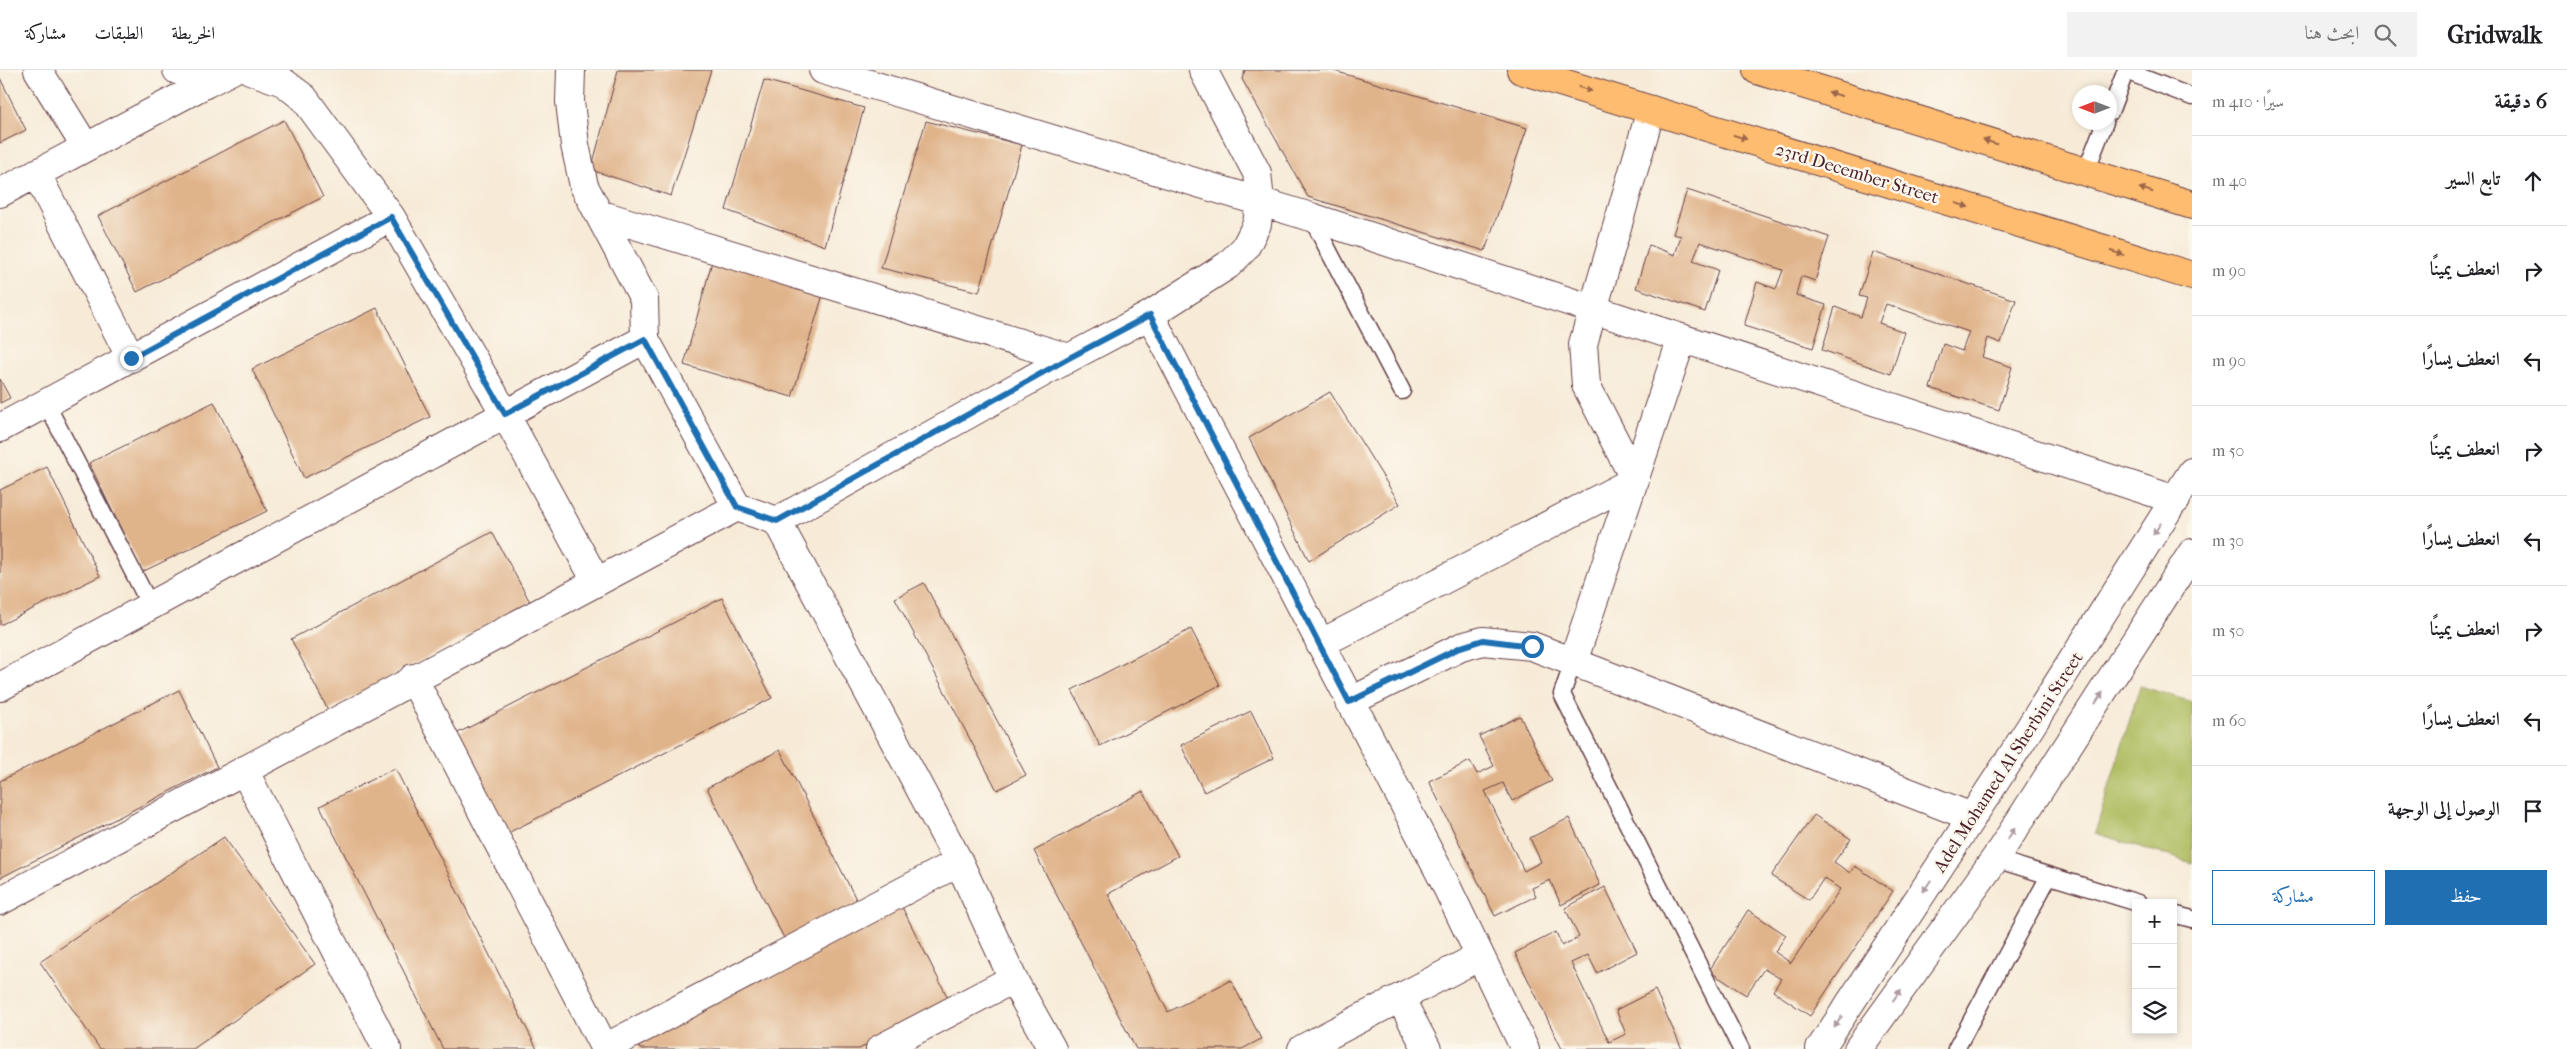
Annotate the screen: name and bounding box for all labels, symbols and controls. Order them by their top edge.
search box [2067,12,2417,57]
icon: search [2371,21,2399,49]
text: Gridwalk [2447,21,2542,49]
text: ابحث هنا [2305,22,2359,44]
text: مشاركة [25,23,66,44]
text: الطبقات [94,23,143,44]
text: الخريطة [171,23,215,44]
north arrow [2072,85,2117,130]
one-way arrow [1577,86,1592,94]
text: 6 دقيقة [2494,89,2547,113]
one-way arrow [1827,90,1842,98]
text: سيرًا · 410 m [2212,92,2284,111]
one-way arrow [1732,134,1747,142]
one-way arrow [1983,138,1998,145]
street label: 23rd December Street [1773,139,1941,208]
icon: ahead [2519,167,2547,195]
text: تابع السير [2446,168,2500,190]
text: 40 m [2212,171,2247,190]
one-way arrow [2138,186,2153,194]
one-way arrow [1955,202,1970,210]
one-way arrow [2110,250,2125,257]
icon: right [2519,257,2547,285]
text: انعطف يمينًا [2430,258,2500,280]
text: 90 m [2212,261,2246,280]
route end [120,347,143,370]
icon: left [2519,347,2547,375]
text: انعطف يسارًا [2422,348,2500,370]
text: 90 m [2212,351,2246,370]
icon: right [2519,437,2547,465]
text: انعطف يمينًا [2430,438,2500,460]
text: 50 m [2212,441,2244,460]
one-way arrow [2153,522,2162,536]
icon: left [2519,527,2547,555]
text: انعطف يسارًا [2422,528,2500,550]
text: 30 m [2212,531,2244,550]
icon: right [2519,617,2547,645]
text: انعطف يمينًا [2430,618,2500,640]
text: 50 m [2212,621,2244,640]
route start [1521,635,1544,658]
street label: Adel Mohamed Al Sherbini Street [1929,648,2088,877]
one-way arrow [2095,691,2104,704]
icon: left [2519,707,2547,735]
text: انعطف يسارًا [2422,708,2500,730]
text: 60 m [2212,711,2246,730]
icon: arrive [2519,797,2547,825]
text: الوصول إلى الوجهة [2388,798,2500,820]
one-way arrow [2006,828,2016,841]
button: مشاركة [2212,870,2375,925]
button: حفظ [2385,870,2547,925]
one-way arrow [1922,879,1932,893]
map controls [2132,899,2177,1034]
button: + [2132,899,2177,944]
button: − [2132,944,2177,989]
one-way arrow [1891,989,1902,1002]
button: layers [2132,989,2177,1034]
one-way arrow [1833,1015,1843,1029]

